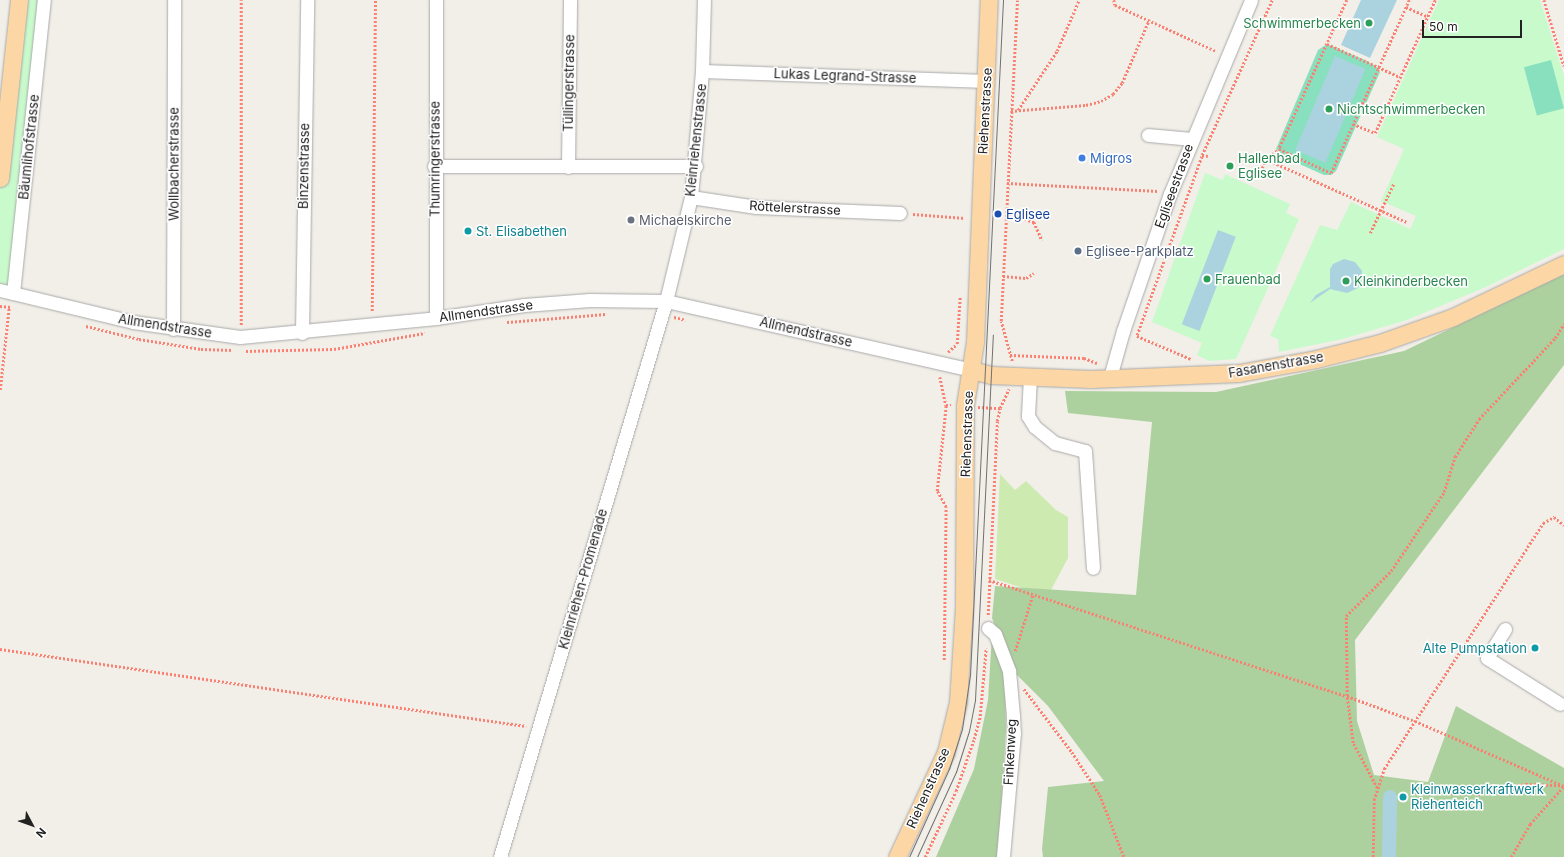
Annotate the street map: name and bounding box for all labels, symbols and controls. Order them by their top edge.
scale bar [1424,12,1524,38]
place label: Schwimmerbecken [1243,15,1361,31]
marker: Schwimmerbecken [1364,18,1374,28]
text: 50 m [1429,19,1458,34]
street label: Tüllingerstrasse [560,34,578,132]
street label: Lukas Legrand-Strasse [773,66,917,86]
street label: Riehenstrasse [975,67,995,155]
street label: Kleinriehenstrasse [682,83,710,197]
street label: Bäumlihofstrasse [16,94,42,200]
street label: Thumringerstrasse [427,101,443,217]
place label: Nichtschwimmerbecken [1337,101,1485,117]
marker: Nichtschwimmerbecken [1324,104,1334,114]
street label: Wollbacherstrasse [166,107,182,221]
street label: Binzenstrasse [295,123,313,209]
street label: Egliseestrasse [1151,142,1197,230]
place label: Migros [1090,150,1132,166]
place label: Hallenbad Eglisee [1238,151,1300,182]
marker: Migros [1077,153,1087,163]
marker: Hallenbad Eglisee [1225,161,1235,171]
street label: Röttelerstrasse [749,198,841,218]
place label: Eglisee [1006,206,1050,222]
marker: Eglisee [993,209,1003,219]
place label: Michaelskirche [639,212,732,228]
marker: Michaelskirche [626,215,636,225]
place label: St. Elisabethen [476,223,567,239]
marker: St. Elisabethen [463,226,473,236]
place label: Eglisee-Parkplatz [1086,243,1194,259]
marker: Eglisee-Parkplatz [1073,246,1083,256]
place label: Frauenbad [1215,271,1281,287]
place label: Kleinkinderbecken [1354,273,1468,289]
marker: Frauenbad [1202,274,1212,284]
marker: Kleinkinderbecken [1341,276,1351,286]
street label: Allmendstrasse [438,297,534,325]
street label: Allmendstrasse [117,311,213,341]
street label: Allmendstrasse [758,314,854,350]
street label: Fasanenstrasse [1227,349,1325,381]
street label: Riehenstrasse [958,390,976,478]
street label: Kleinriehen-Promenade [555,507,611,651]
place label: Alte Pumpstation [1423,640,1527,656]
marker: Alte Pumpstation [1530,643,1540,653]
street label: Finkenweg [1000,718,1020,786]
street label: Riehenstrasse [903,745,953,831]
place label: Kleinwasserkraftwerk Riehenteich [1411,782,1544,813]
marker: Kleinwasserkraftwerk Riehenteich [1398,792,1408,802]
north arrow [12,805,52,845]
text: N [33,825,49,841]

